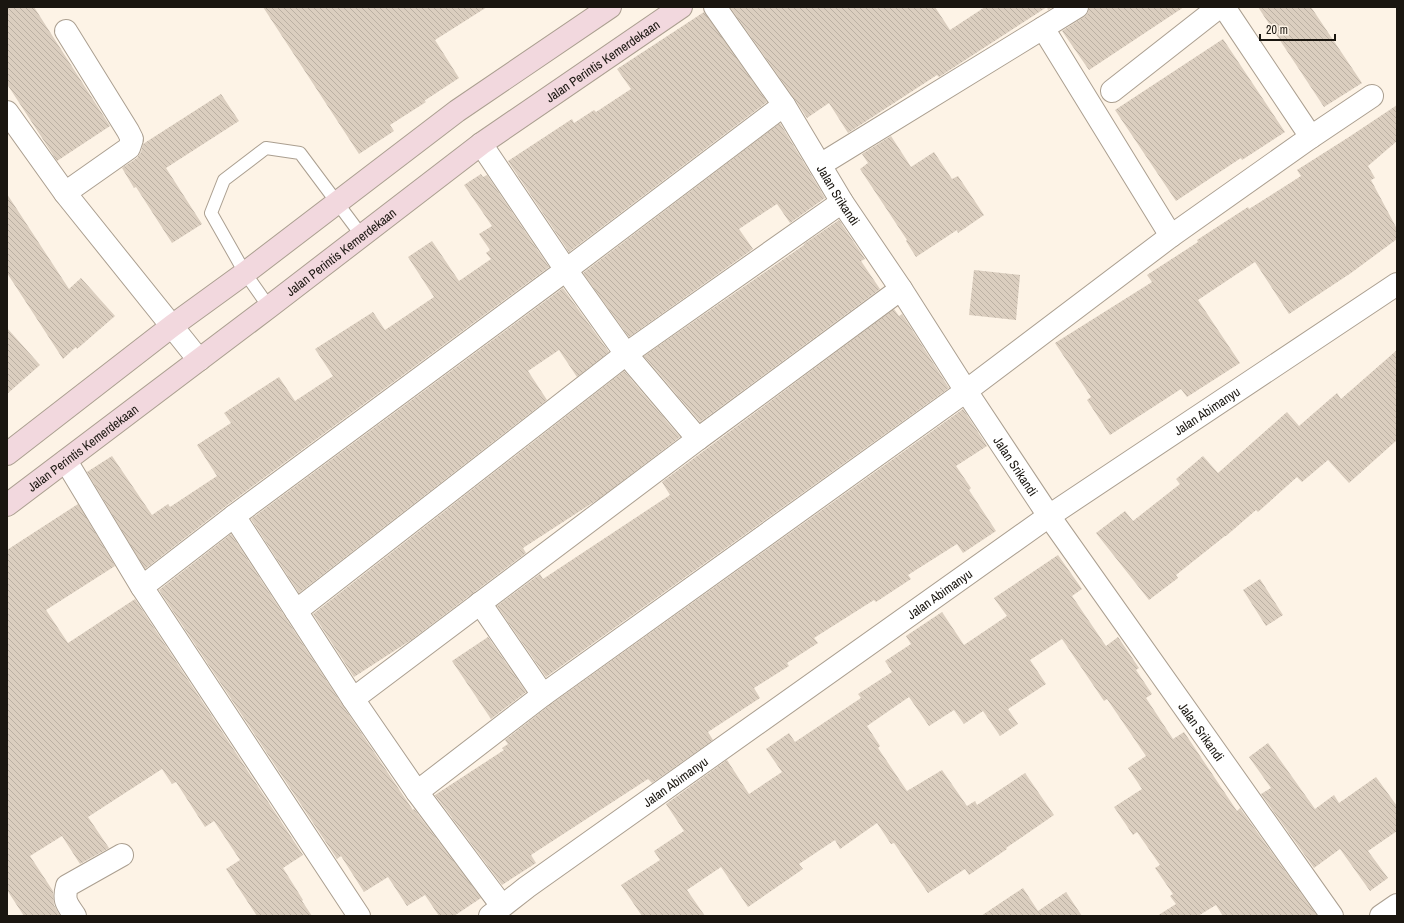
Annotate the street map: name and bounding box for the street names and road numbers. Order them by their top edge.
street label: Jalan Perintis Kemerdekaan [542,16,663,106]
street label: Jalan Srikandi [813,162,864,229]
street label: Jalan Perintis Kemerdekaan [282,204,399,300]
street label: Jalan Abimanyu [1170,383,1243,439]
street label: Jalan Perintis Kemerdekaan [24,400,142,495]
street label: Jalan Srikandi [990,433,1042,499]
street label: Jalan Abimanyu [904,565,975,623]
street label: Jalan Srikandi [1175,699,1228,764]
street label: Jalan Abimanyu [639,753,711,811]

